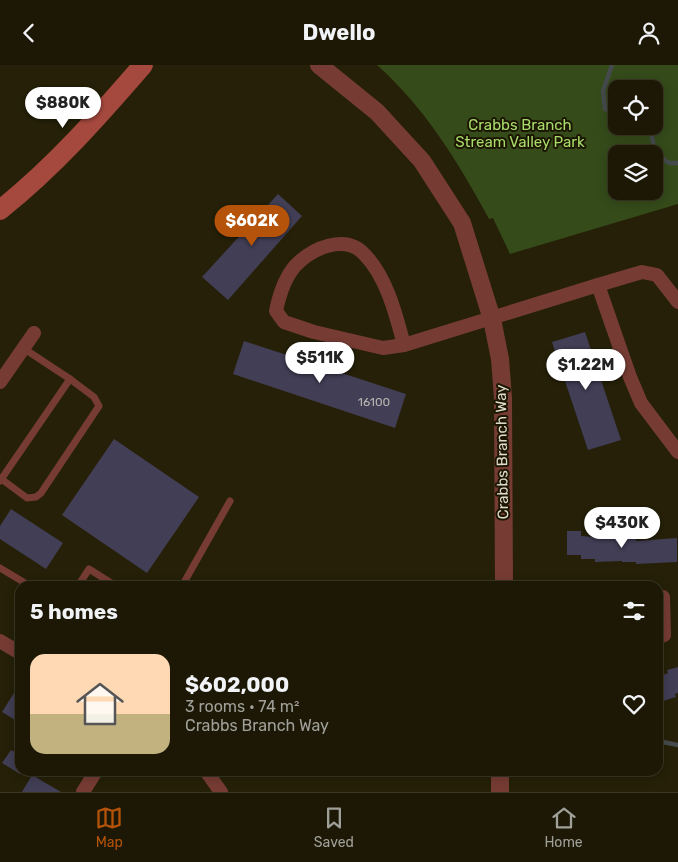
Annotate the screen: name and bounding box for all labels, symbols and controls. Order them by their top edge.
icon: back [15,19,43,47]
text: Dwello [303,19,375,46]
icon: person [635,19,663,47]
map controls [608,80,663,200]
button: locate [608,80,663,135]
pin: $880K [28,87,98,129]
text: $880K [36,93,90,112]
park label: Crabbs Branch Stream Valley Park [455,116,585,151]
button: layers [608,145,663,200]
pin: $602K [217,205,287,247]
text: $602K [226,211,279,230]
pin: $511K [285,341,355,384]
text: $511K [296,348,344,367]
pin: $1.22M [545,349,627,391]
text: $1.22M [557,355,615,374]
street label: Crabbs Branch Way [492,384,512,520]
house number: 16100 [358,395,390,409]
pin: $430K [587,507,657,549]
text: $430K [595,513,649,532]
icon: filters [620,597,648,625]
text: 5 homes [30,599,118,624]
text: $602,000 [185,672,289,697]
icon: home [70,674,130,734]
icon: heart [620,690,648,718]
text: 3 rooms · 74 m² [185,697,300,716]
text: Crabbs Branch Way [185,716,329,735]
tab: Map [95,804,123,851]
tab: Saved [314,804,354,851]
tab: Home [544,804,583,851]

